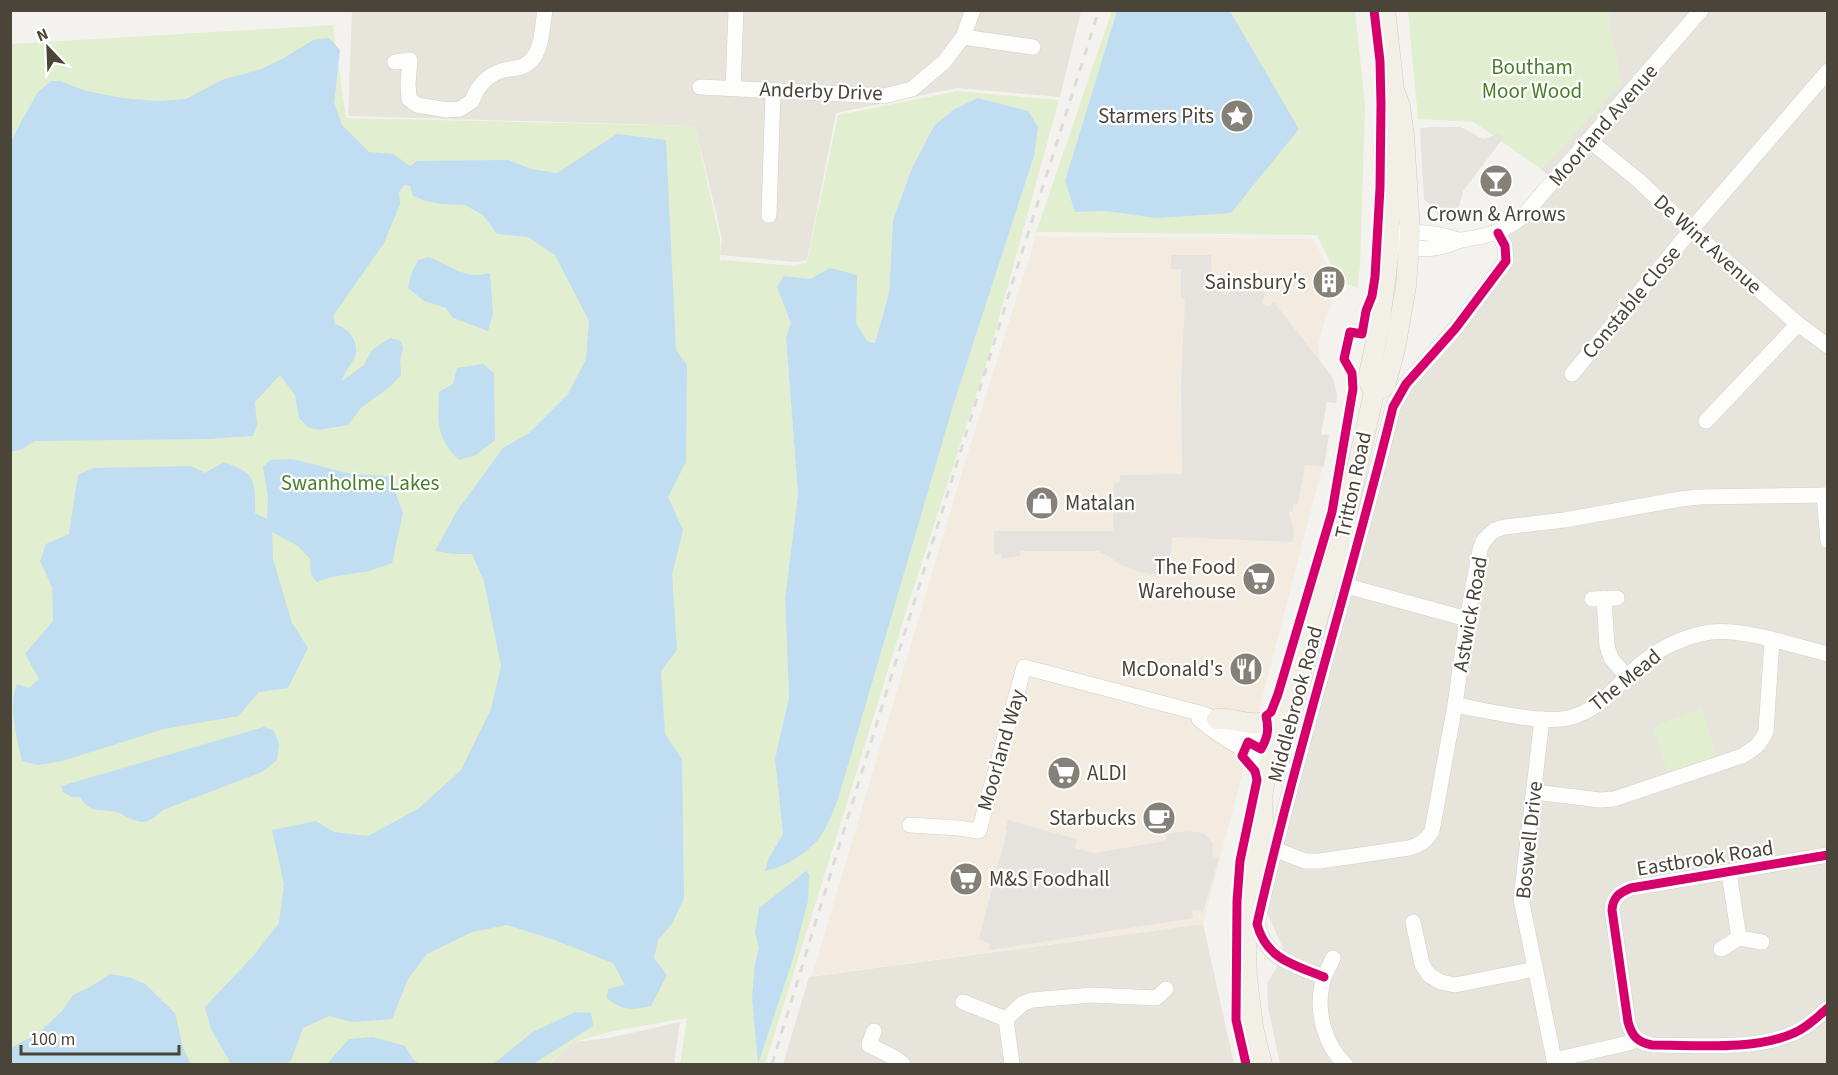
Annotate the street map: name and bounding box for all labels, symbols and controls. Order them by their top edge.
north arrow [18,18,78,78]
text: N [33,23,52,47]
park label: Boutham Moor Wood [1482,52,1582,106]
street label: Moorland Avenue [1541,57,1665,193]
street label: Anderby Drive [759,74,883,108]
place icon: Starmers Pits [1219,98,1255,134]
place label: Starmers Pits [1098,101,1214,131]
bar icon: Crown & Arrows [1478,163,1514,199]
street label: De Wint Avenue [1647,187,1769,301]
place label: Crown & Arrows [1426,199,1566,229]
street label: Constable Close [1575,239,1687,365]
building icon: Sainsbury's [1311,264,1347,300]
place label: Sainsbury's [1204,267,1306,297]
street label: Tritton Road [1327,429,1379,541]
park label: Swanholme Lakes [281,468,439,498]
shop icon: Matalan [1024,485,1060,521]
place label: Matalan [1065,488,1135,518]
place label: The Food Warehouse [1138,552,1236,606]
street label: Astwick Road [1445,554,1495,674]
supermarket icon: The Food Warehouse [1241,561,1277,597]
street label: Middlebrook Road [1260,623,1330,785]
street label: The Mead [1583,642,1667,718]
restaurant icon: McDonald's [1228,651,1264,687]
place label: McDonald's [1121,654,1223,684]
street label: Moorland Way [969,686,1033,814]
supermarket icon: ALDI [1046,755,1082,791]
place label: ALDI [1087,758,1127,788]
street label: Boswell Drive [1508,780,1550,900]
cafe icon: Starbucks [1141,800,1177,836]
place label: Starbucks [1049,803,1136,833]
street label: Eastbrook Road [1634,832,1776,884]
supermarket icon: M&S Foodhall [948,861,984,897]
place label: M&S Foodhall [989,864,1110,894]
scale bar [21,1018,178,1056]
text: 100 m [30,1027,75,1052]

